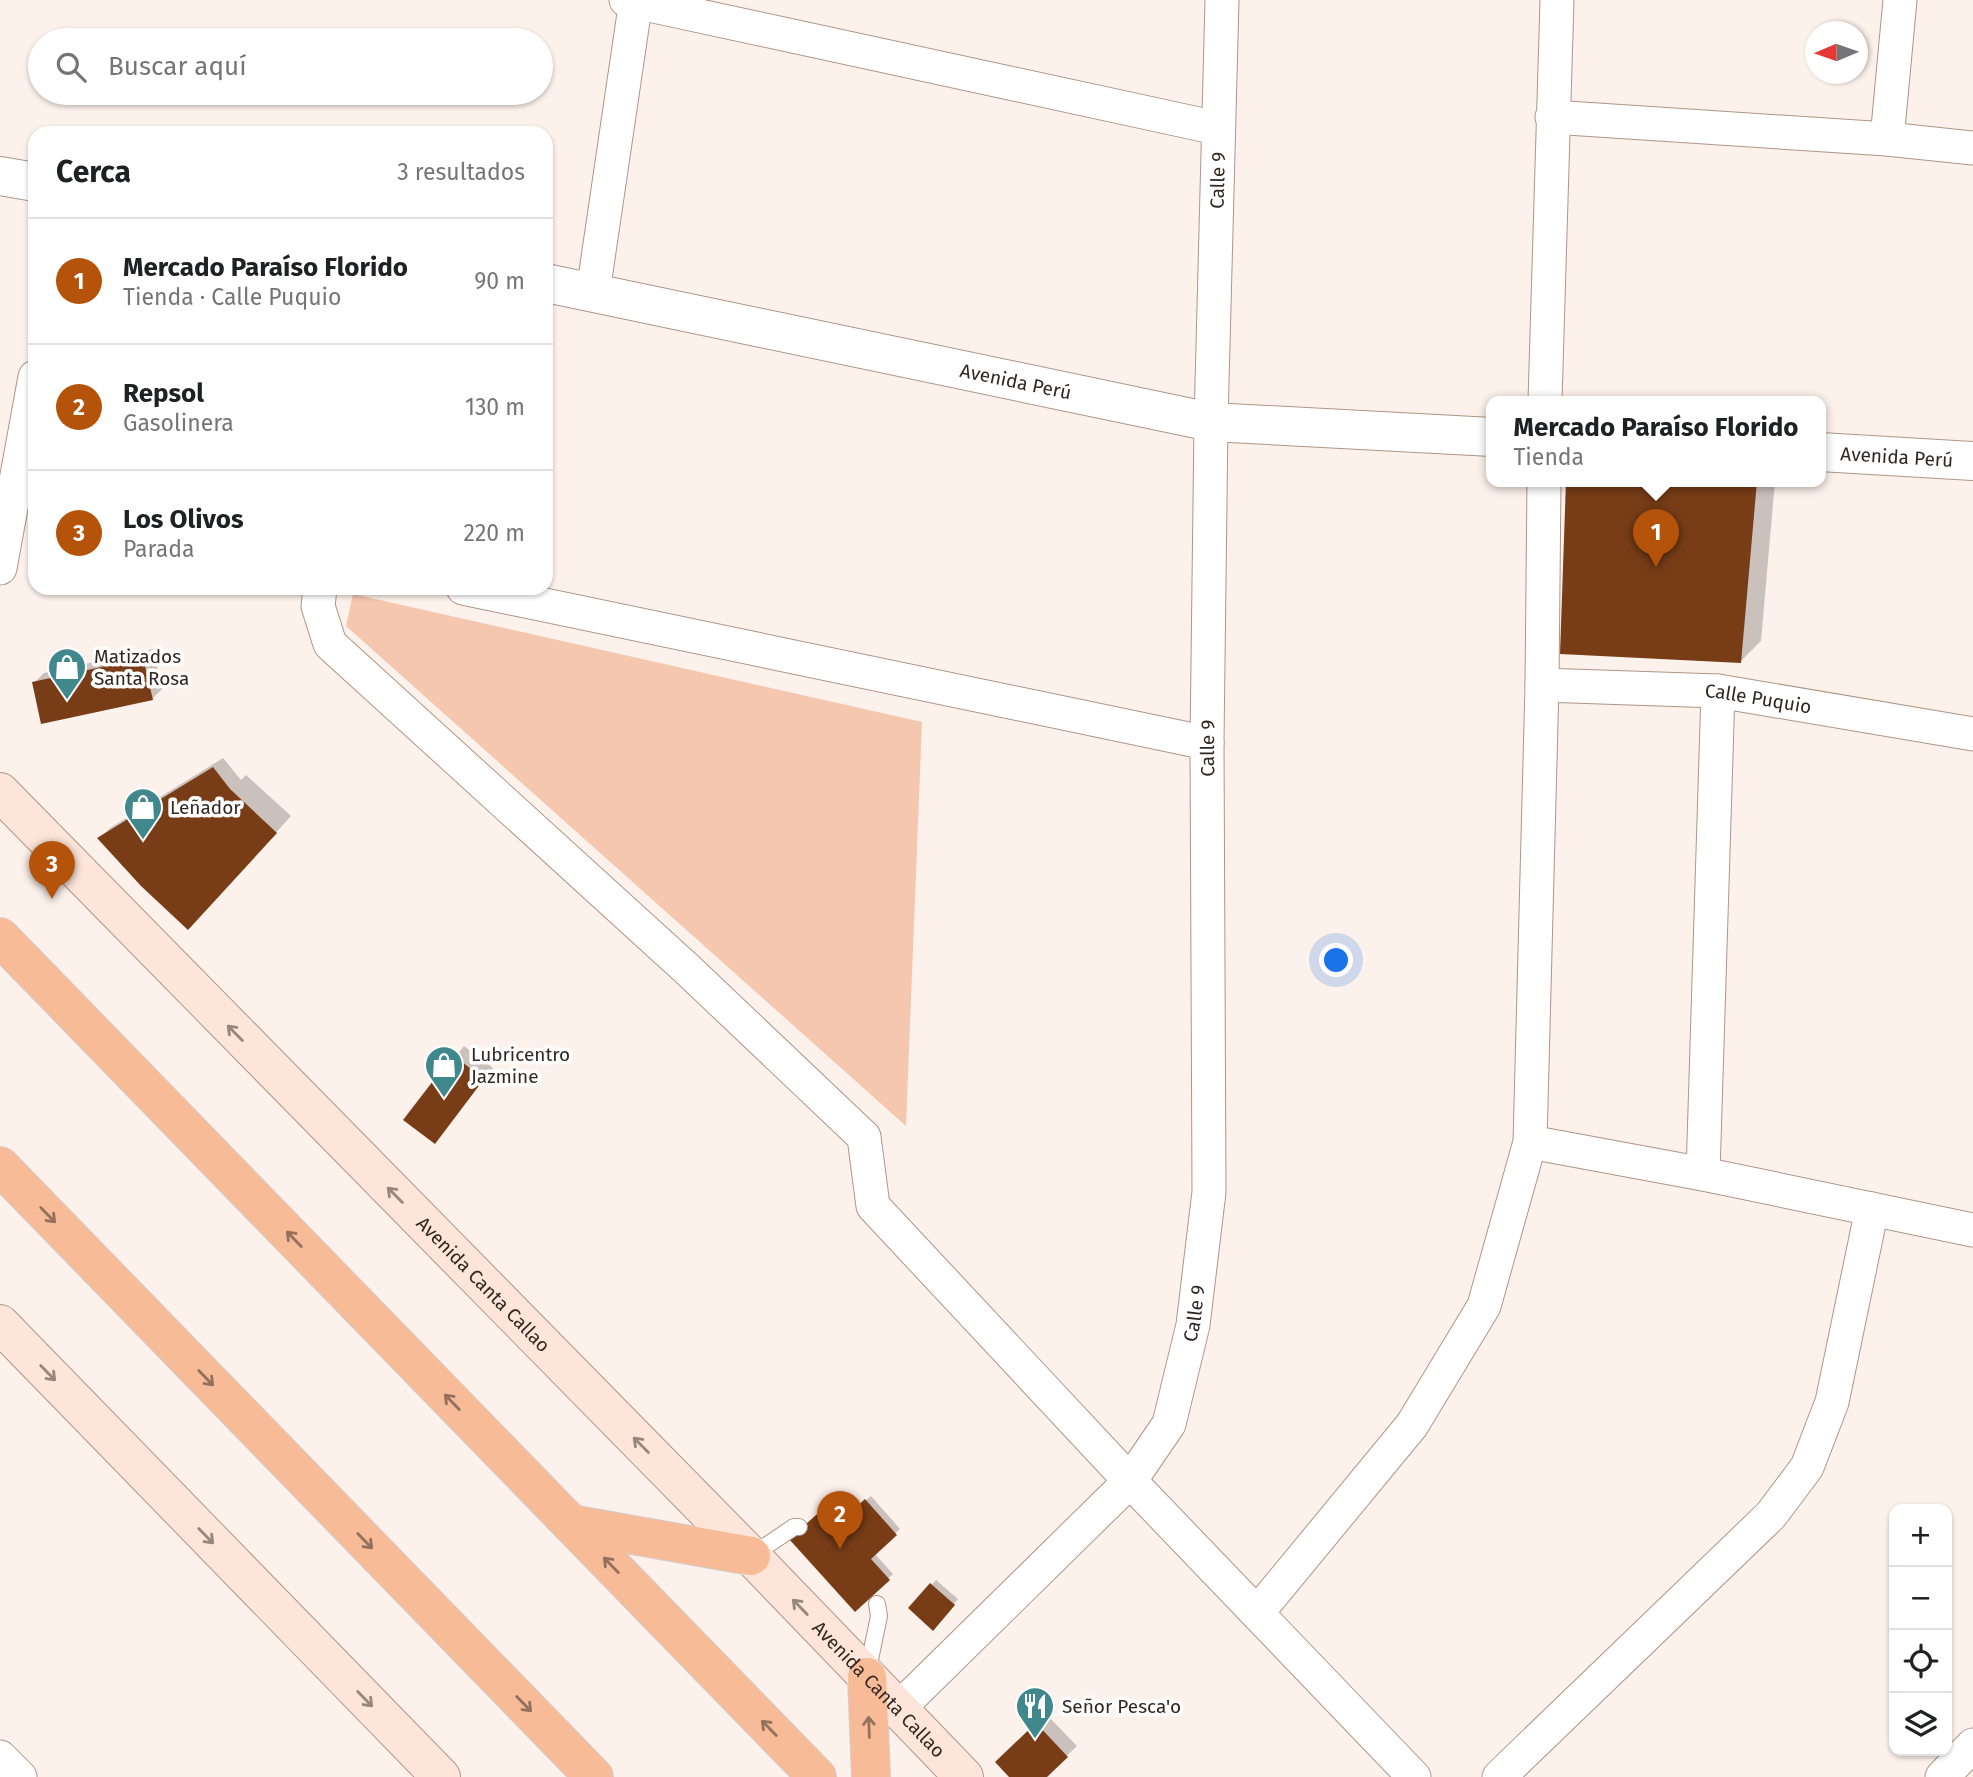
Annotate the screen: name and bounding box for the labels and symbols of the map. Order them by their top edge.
north arrow [1805,21,1868,84]
street label: Calle 9 [1205,151,1230,209]
street label: Avenida Perú [958,358,1074,404]
street label: Avenida Perú [1840,442,1954,471]
pin: 1 [1633,509,1679,567]
place label: Matizados Santa Rosa [94,645,189,690]
shop icon: Matizados Santa Rosa [46,646,88,701]
street label: Calle Puquio [1705,679,1813,718]
street label: Calle 9 [1195,719,1219,777]
shop icon: Leñador [122,786,164,841]
place label: Leñador [170,796,241,819]
pin: 3 [29,841,75,899]
your location [1319,943,1353,977]
one-way arrow [227,1025,244,1042]
place label: Lubricentro Jazmine [471,1043,570,1088]
shop icon: Lubricentro Jazmine [423,1044,465,1099]
one-way arrow [387,1187,404,1204]
one-way arrow [39,1207,56,1224]
street label: Avenida Canta Callao [412,1211,555,1357]
one-way arrow [285,1230,302,1247]
street label: Calle 9 [1178,1284,1209,1344]
one-way arrow [39,1364,56,1381]
one-way arrow [198,1370,215,1387]
one-way arrow [444,1394,461,1411]
one-way arrow [632,1436,649,1453]
pin: 2 [817,1491,863,1549]
one-way arrow [198,1527,215,1544]
one-way arrow [356,1533,373,1550]
one-way arrow [602,1557,619,1574]
one-way arrow [791,1599,808,1616]
street label: Avenida Canta Callao [808,1616,950,1762]
restaurant icon: Señor Pesca'o [1014,1685,1056,1740]
one-way arrow [357,1690,374,1707]
place label: Señor Pesca'o [1062,1695,1181,1718]
one-way arrow [515,1696,532,1713]
one-way arrow [862,1716,875,1739]
one-way arrow [761,1720,778,1737]

